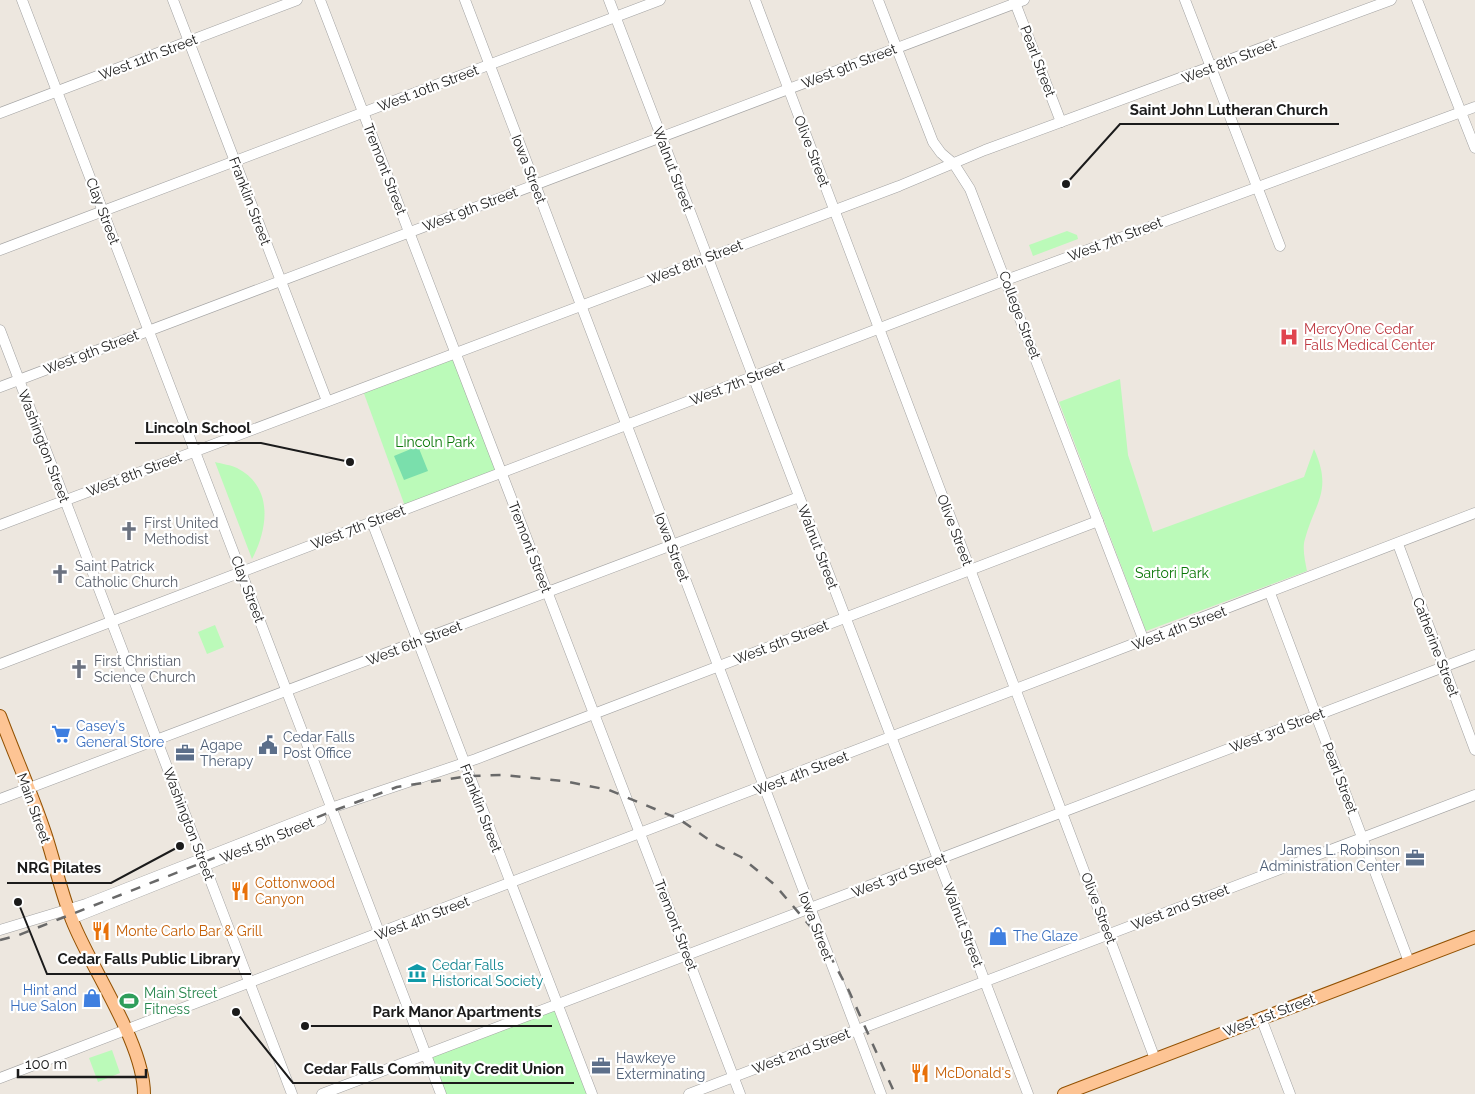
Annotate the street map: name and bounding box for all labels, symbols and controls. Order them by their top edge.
street label: Pearl Street [1017,23,1059,99]
street label: West 11th Street [97,31,200,83]
street label: West 8th Street [1179,35,1279,86]
street label: West 9th Street [799,40,899,91]
street label: West 10th Street [375,61,481,115]
callout: Saint John Lutheran Church [1120,94,1339,124]
text: Saint John Lutheran Church [1130,101,1328,119]
street label: Olive Street [791,113,833,189]
street label: Tremont Street [360,121,410,217]
street label: Walnut Street [650,125,697,214]
street label: Iowa Street [509,132,550,206]
street label: Franklin Street [226,155,274,248]
street label: Clay Street [83,175,123,247]
street label: West 9th Street [420,183,520,234]
street label: West 7th Street [1066,214,1165,264]
street label: West 8th Street [645,236,745,287]
street label: College Street [996,269,1044,362]
place label: MercyOne Cedar Falls Medical Center [1304,321,1435,353]
street label: West 9th Street [41,326,141,377]
hospital icon: MercyOne Cedar Falls Medical Center [1278,326,1300,348]
street label: West 7th Street [688,358,787,408]
street label: Washington Street [15,387,73,505]
callout: Lincoln School [135,413,261,443]
text: Lincoln School [145,419,251,437]
park label: Lincoln Park [395,434,475,450]
street label: West 8th Street [84,448,184,499]
street label: Olive Street [934,492,976,568]
street label: Tremont Street [505,499,555,595]
street label: West 7th Street [309,502,408,552]
street label: Walnut Street [795,503,842,592]
street label: Iowa Street [652,510,693,584]
place label: First United Methodist [144,515,218,547]
church icon: First United Methodist [118,520,140,542]
street label: Clay Street [228,553,268,625]
place label: Saint Patrick Catholic Church [75,558,178,590]
church icon: Saint Patrick Catholic Church [49,563,71,585]
park label: Sartori Park [1135,565,1210,581]
street label: Catherine Street [1410,595,1462,699]
street label: West 4th Street [1130,603,1229,653]
street label: West 6th Street [364,617,464,669]
street label: West 5th Street [732,617,831,667]
place label: First Christian Science Church [94,653,196,685]
church icon: First Christian Science Church [68,658,90,680]
street label: West 3rd Street [1227,704,1327,755]
place label: Casey's General Store [76,718,164,750]
supermarket icon: Casey's General Store [50,723,72,745]
place label: Cedar Falls Post Office [283,729,355,761]
public building icon: Cedar Falls Post Office [257,734,279,756]
place label: Agape Therapy [200,737,254,769]
street label: Pearl Street [1319,740,1361,816]
office icon: Agape Therapy [174,742,196,764]
street label: West 4th Street [752,748,851,798]
street label: Franklin Street [457,762,505,855]
street label: Washington Street [160,765,218,883]
street label: Main Street [14,771,54,846]
street label: West 5th Street [218,814,317,866]
place label: James L. Robinson Administration Center [1260,842,1400,874]
office icon: James L. Robinson Administration Center [1404,847,1426,869]
street label: West 3rd Street [849,849,949,900]
callout: NRG Pilates [7,853,111,883]
text: NRG Pilates [17,859,101,877]
street label: Olive Street [1078,870,1120,946]
place label: Cottonwood Canyon [255,875,335,907]
street label: Tremont Street [651,877,701,973]
restaurant icon: Cottonwood Canyon [229,880,251,902]
street label: Walnut Street [940,881,987,970]
street label: West 2nd Street [1129,881,1231,933]
street label: Iowa Street [796,889,837,963]
street label: West 4th Street [373,893,472,943]
restaurant icon: Monte Carlo Bar & Grill [90,920,112,942]
place label: Monte Carlo Bar & Grill [116,923,263,939]
shop icon: The Glaze [987,925,1009,947]
place label: The Glaze [1013,928,1078,944]
callout: Cedar Falls Public Library [47,944,251,974]
text: Cedar Falls Public Library [58,950,241,968]
place label: Cedar Falls Historical Society [432,957,544,989]
museum icon: Cedar Falls Historical Society [406,962,428,984]
place label: Hint and Hue Salon [10,982,77,1014]
place label: Main Street Fitness [144,985,218,1017]
shop icon: Hint and Hue Salon [81,987,103,1009]
sports icon: Main Street Fitness [118,990,140,1012]
street label: West 1st Street [1221,990,1317,1040]
callout: Park Manor Apartments [362,996,552,1026]
text: Park Manor Apartments [373,1003,541,1021]
street label: West 2nd Street [750,1025,852,1077]
scale bar [18,1046,145,1078]
place label: Hawkeye Exterminating [616,1050,706,1082]
callout: Cedar Falls Community Credit Union [293,1053,574,1083]
text: 100 m [25,1055,67,1073]
office icon: Hawkeye Exterminating [590,1055,612,1077]
text: Cedar Falls Community Credit Union [304,1060,564,1078]
restaurant icon: McDonald's [909,1062,931,1084]
place label: McDonald's [935,1065,1011,1081]

